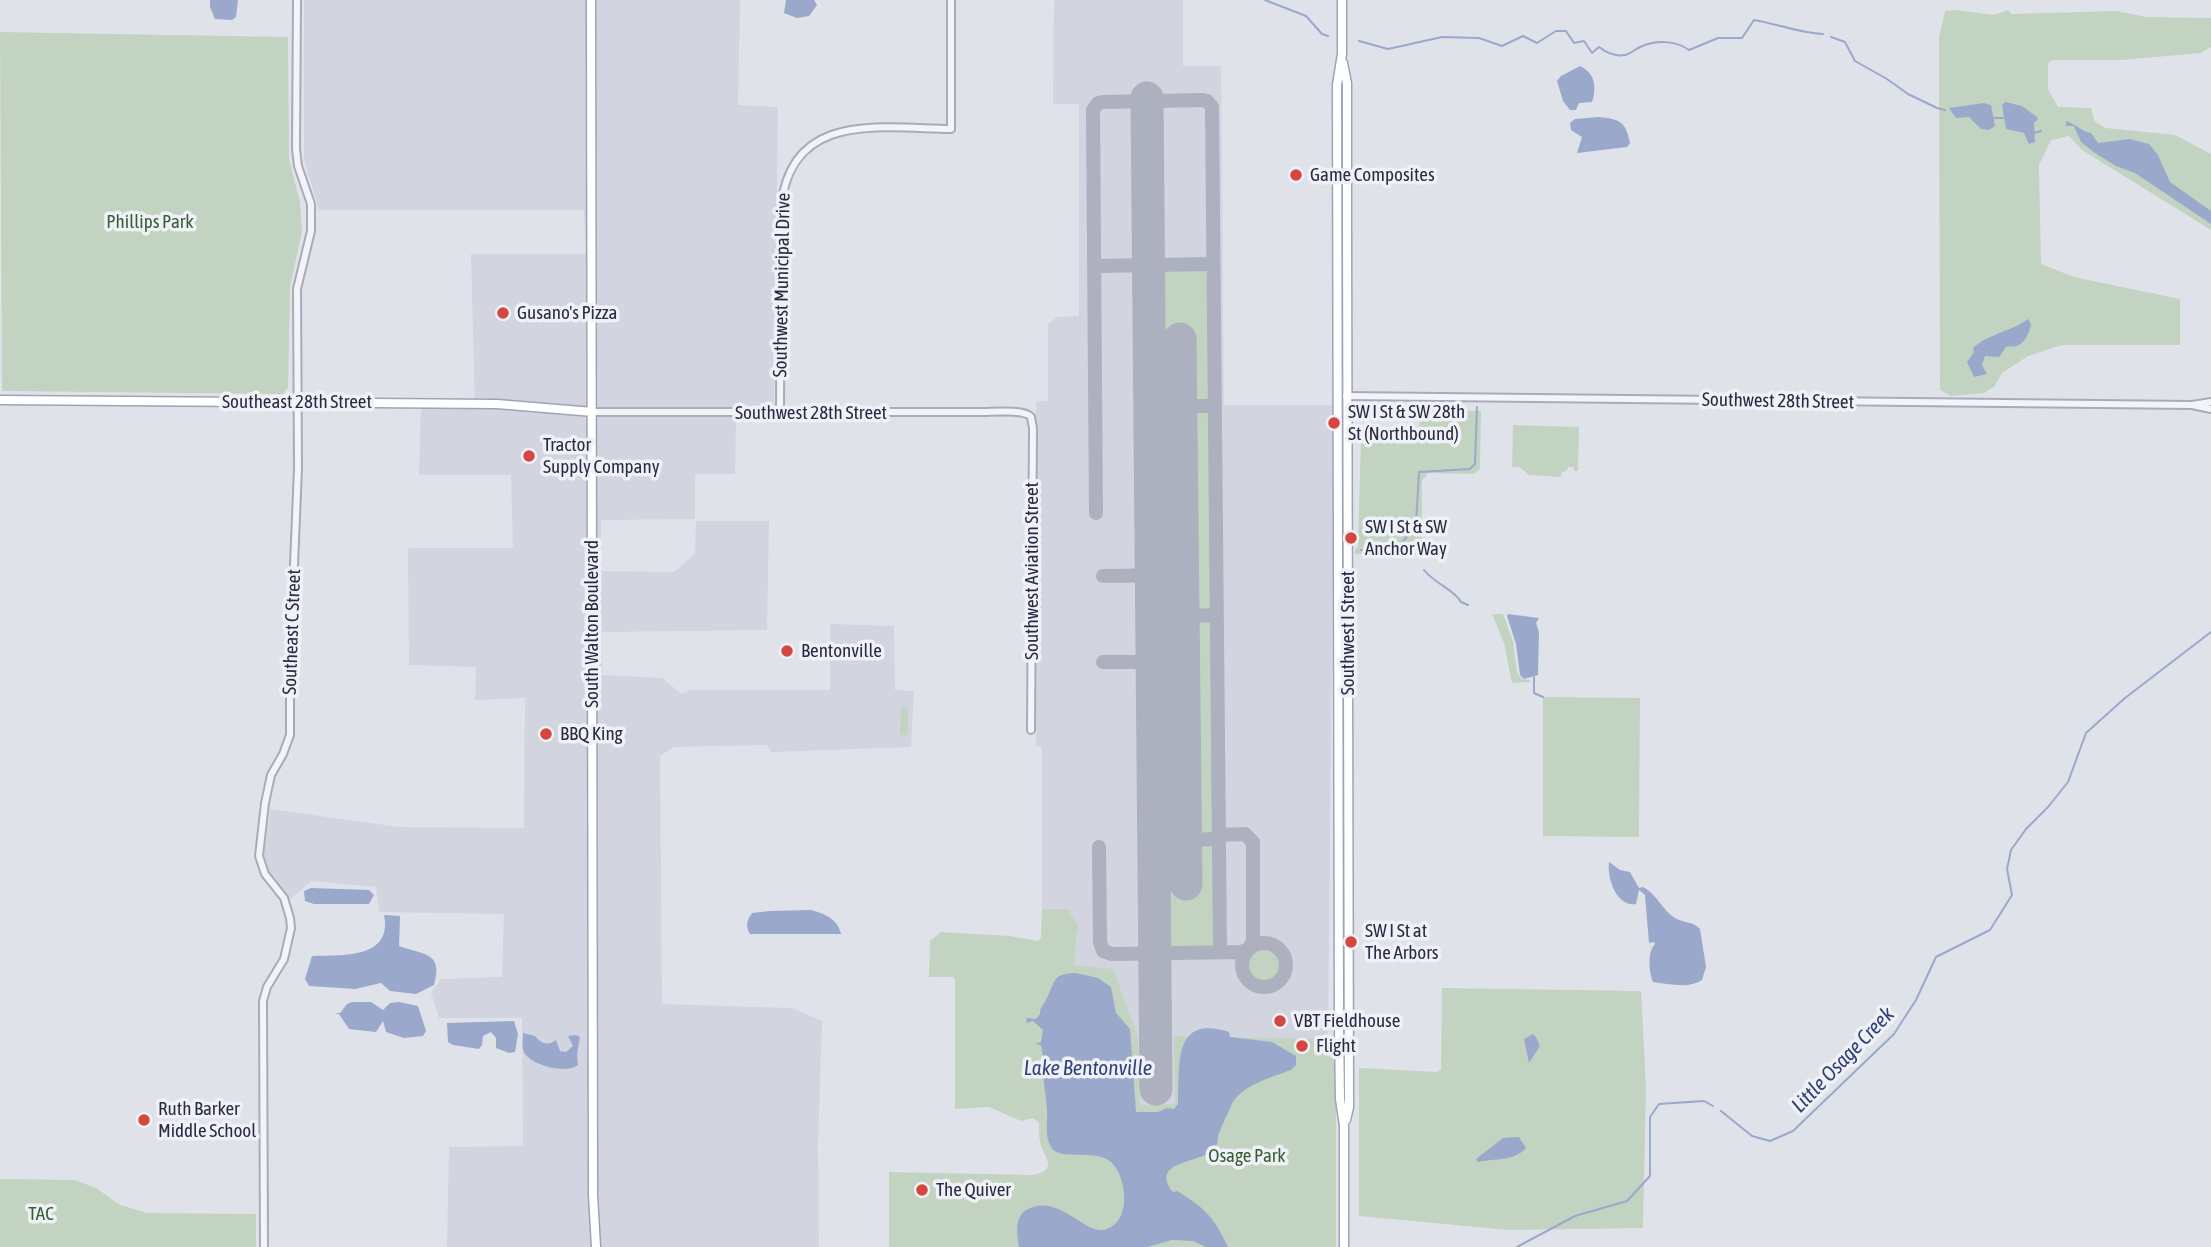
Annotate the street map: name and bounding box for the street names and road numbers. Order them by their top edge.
street label: Southwest Municipal Drive [769,193,795,377]
street label: Southwest 28th Street [1702,388,1854,414]
street label: Southeast 28th Street [222,391,372,413]
street label: Southwest 28th Street [735,402,887,424]
street label: Southwest Aviation Street [1021,482,1043,660]
street label: South Walton Boulevard [581,540,603,708]
street label: Southeast C Street [278,569,306,695]
street label: Southwest I Street [1337,571,1359,695]

